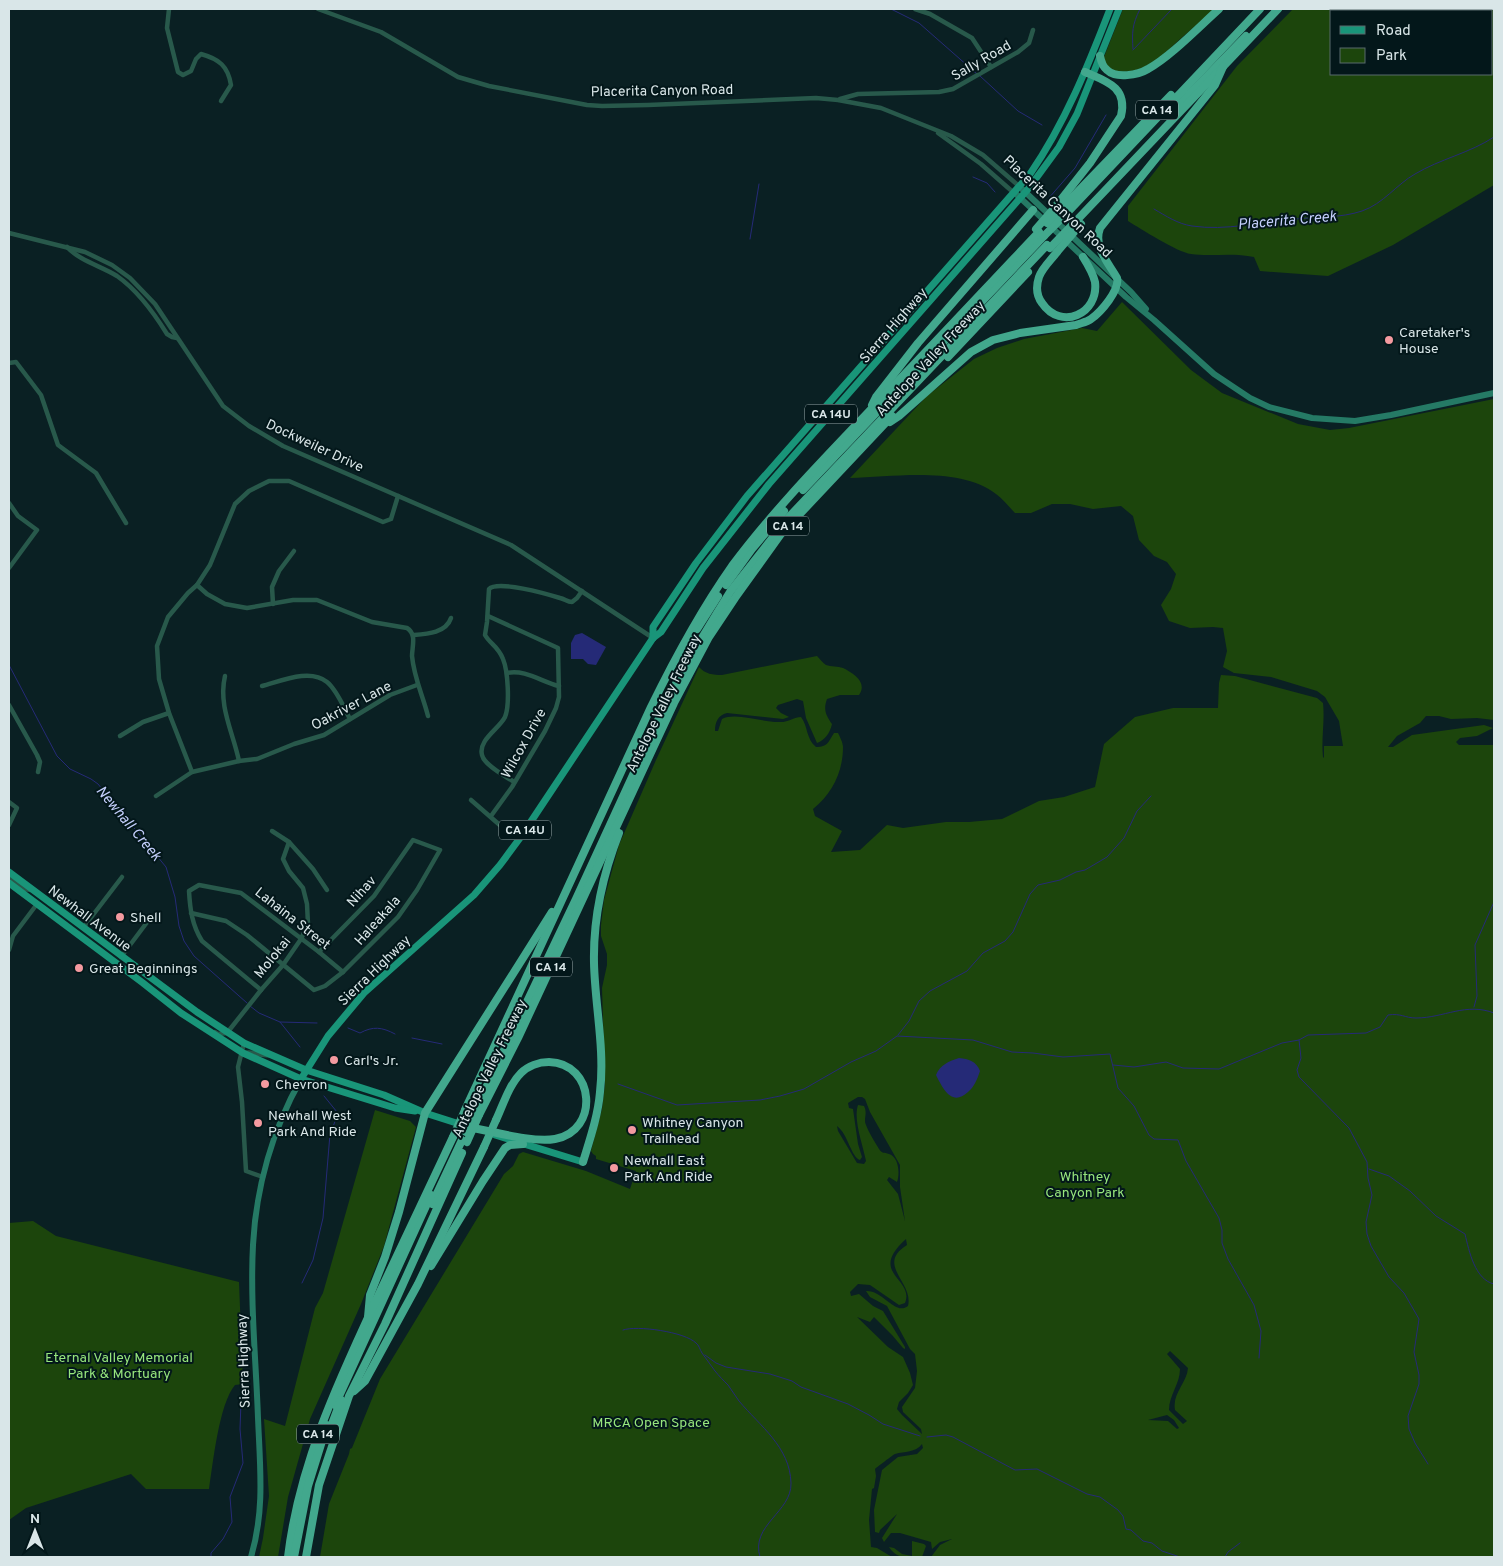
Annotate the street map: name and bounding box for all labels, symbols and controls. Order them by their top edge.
legend [1330,10,1493,75]
text: Road [1376,22,1411,41]
street label: Sally Road [949,37,1015,85]
text: Park [1376,47,1407,66]
street label: Placerita Canyon Road [591,82,734,101]
road number: CA 14 [1136,100,1178,120]
street label: Placerita Canyon Road [999,152,1115,262]
water label: Placerita Creek [1237,208,1338,235]
street label: Sierra Highway [857,285,932,367]
street label: Antelope Valley Freeway [873,298,989,420]
place label: Caretaker's House [1399,325,1470,358]
marker: Caretaker's House [1383,334,1395,346]
road number: CA 14U [805,404,857,424]
street label: Dockweiler Drive [263,416,366,476]
road number: CA 14 [767,516,809,536]
street label: Antelope Valley Freeway [623,632,705,776]
street label: Oakriver Lane [309,678,395,735]
street label: Wilcox Drive [498,706,550,782]
water label: Newhall Creek [91,782,165,866]
road number: CA 14U [499,820,551,840]
street label: Nihav [344,873,380,911]
street label: Newhall Avenue [44,882,134,956]
street label: Lahaina Street [251,884,333,954]
street label: Haleakala [351,893,405,949]
place label: Shell [130,910,161,927]
marker: Shell [114,911,126,923]
street label: Sierra Highway [335,932,415,1010]
street label: Molokai [251,934,295,982]
road number: CA 14 [530,958,572,976]
place label: Great Beginnings [89,961,198,978]
marker: Great Beginnings [73,962,85,974]
street label: Antelope Valley Freeway [449,997,531,1141]
place label: Carl's Jr. [344,1053,398,1070]
marker: Carl's Jr. [328,1054,340,1066]
place label: Chevron [275,1077,327,1094]
marker: Chevron [259,1078,271,1090]
place label: Newhall West Park And Ride [268,1108,357,1141]
place label: Whitney Canyon Trailhead [642,1115,743,1148]
marker: Newhall West Park And Ride [252,1117,264,1129]
marker: Whitney Canyon Trailhead [626,1124,638,1136]
place label: Newhall East Park And Ride [624,1153,713,1186]
marker: Newhall East Park And Ride [608,1162,620,1174]
park label: Whitney Canyon Park [1045,1169,1125,1202]
street label: Sierra Highway [234,1313,255,1408]
park label: Eternal Valley Memorial Park & Mortuary [45,1350,193,1383]
park label: MRCA Open Space [592,1415,710,1432]
road number: CA 14 [297,1425,339,1444]
north arrow [10,1506,60,1556]
text: N [30,1511,40,1528]

